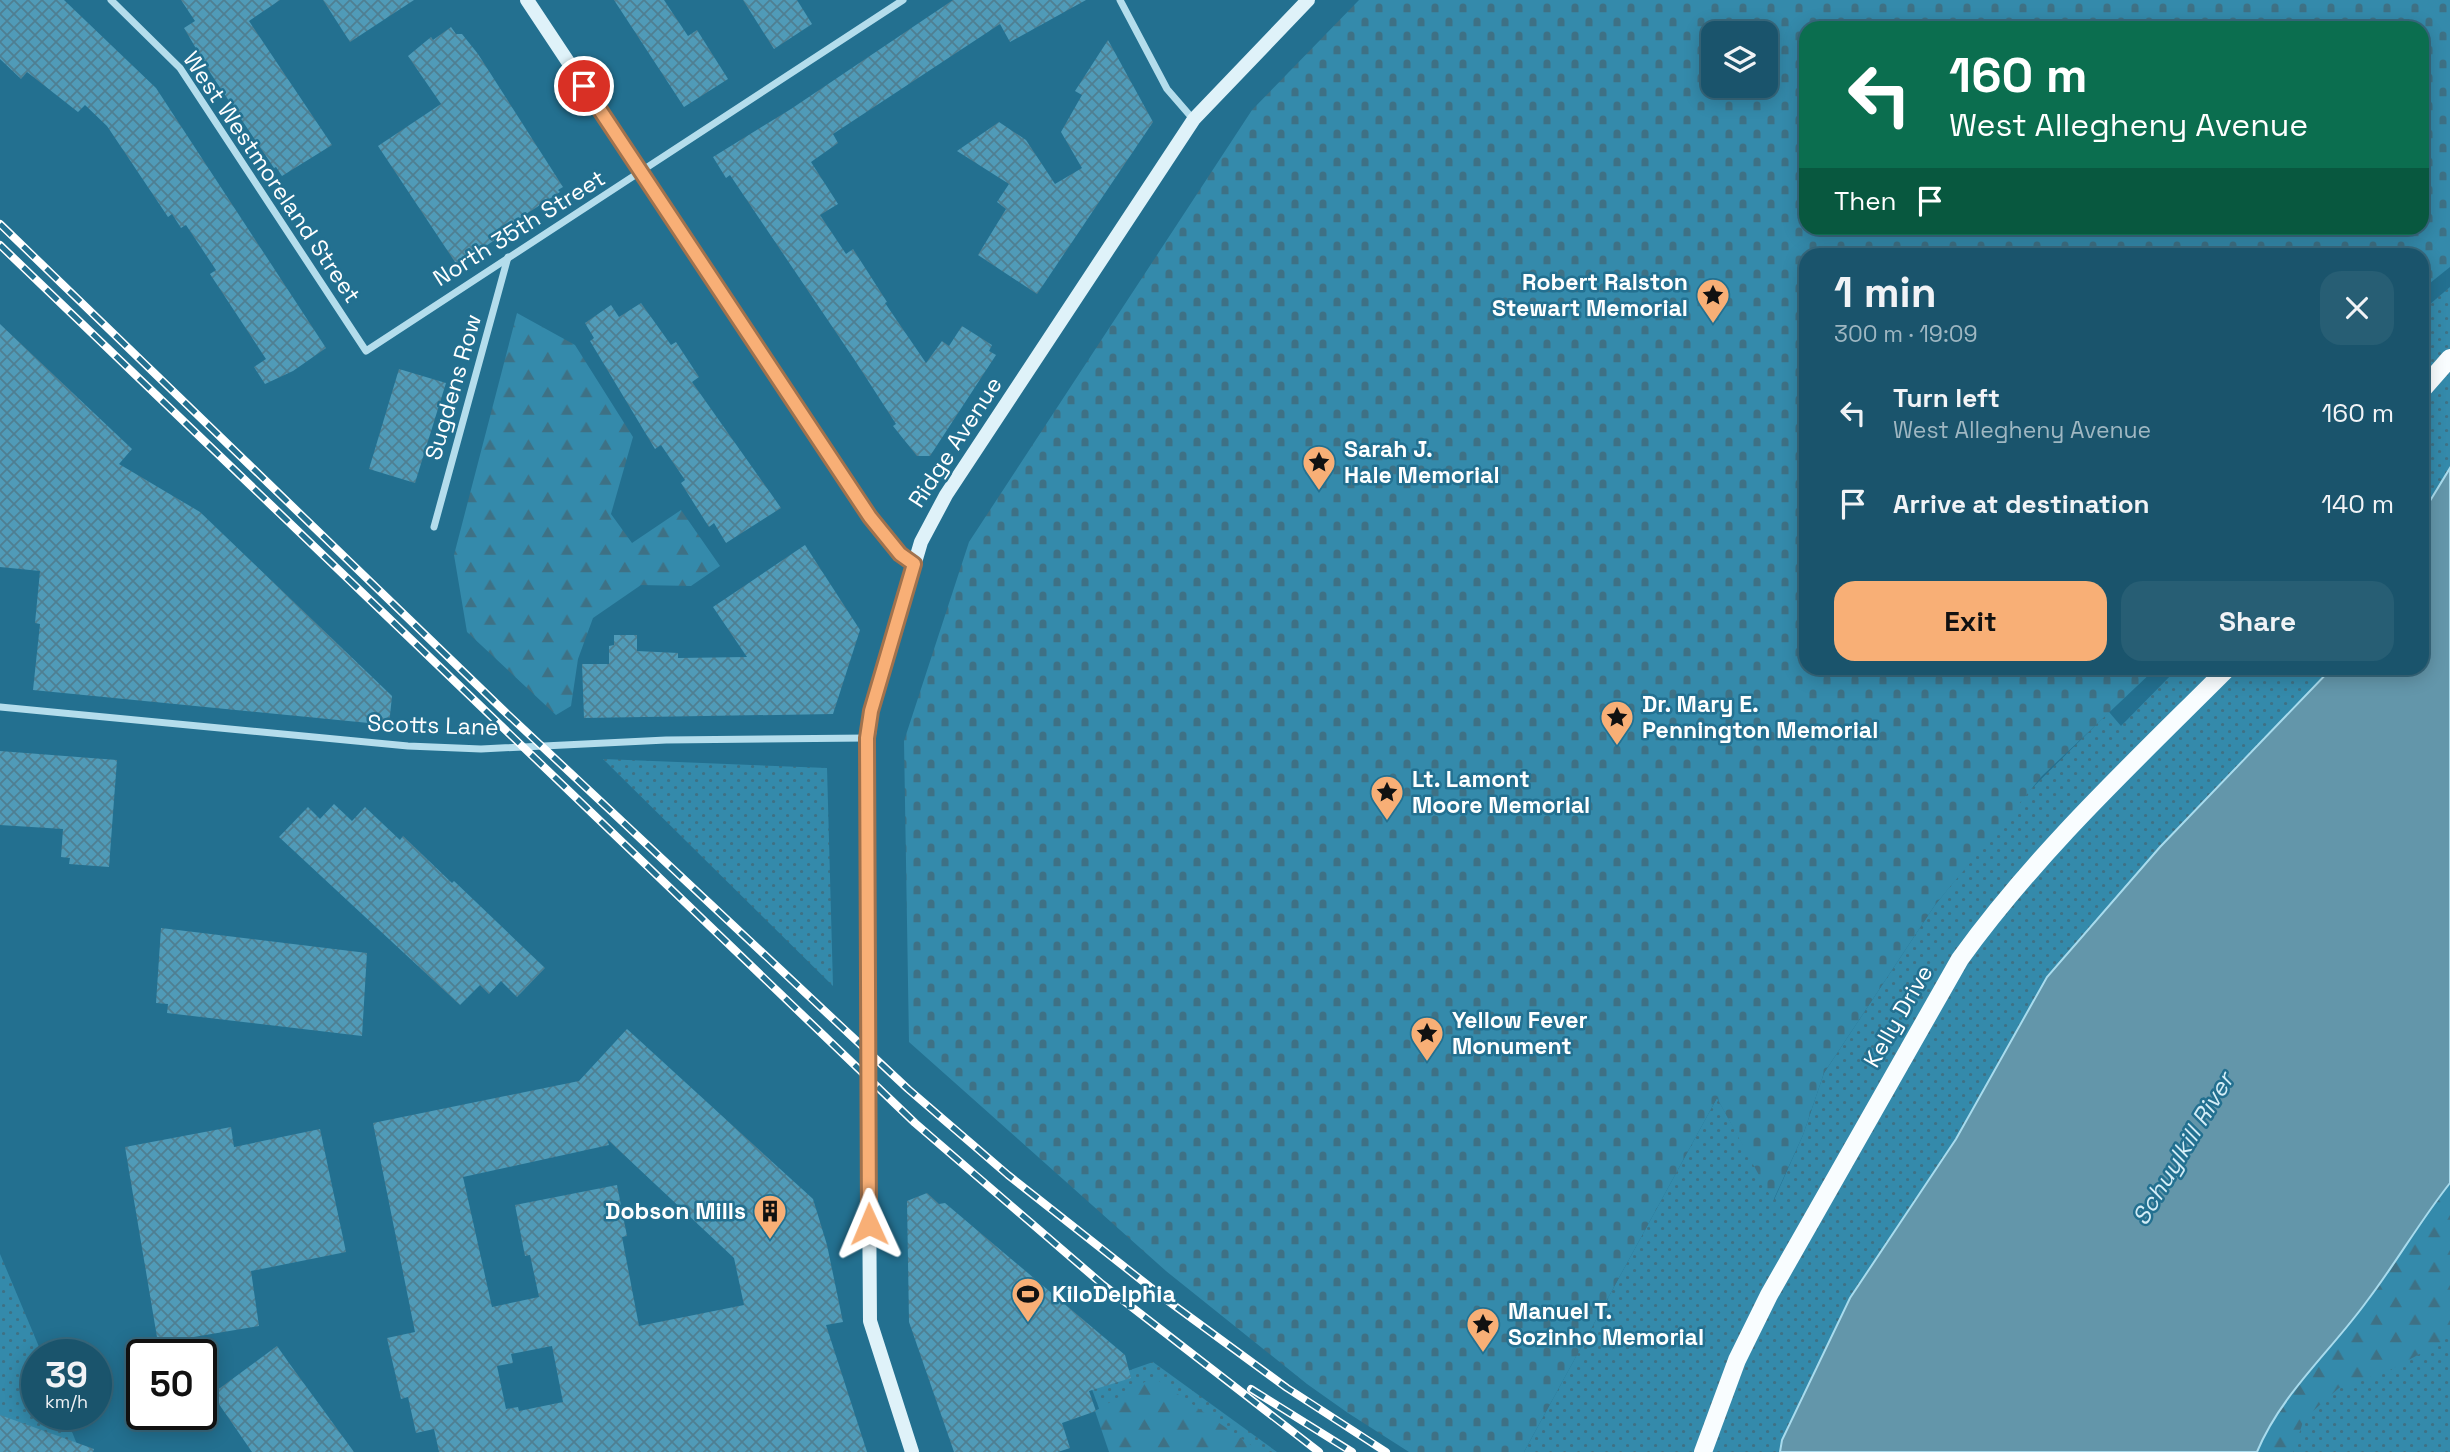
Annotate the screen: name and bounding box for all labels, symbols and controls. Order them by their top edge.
map controls [1701,21,1778,98]
button: layers [1701,21,1778,98]
text: 160 m [1949,44,2087,106]
street label: West Westmoreland Street [176,45,368,309]
icon: left [1834,49,1925,140]
pin [554,56,614,116]
icon: arrive [565,67,603,105]
text: West Allegheny Avenue [1949,105,2308,145]
street label: North 35th Street [427,163,611,293]
icon: arrive [1911,182,1949,220]
text: Then [1834,184,1897,218]
text: 1 min [1834,266,1937,319]
place label: Robert Ralston Stewart Memorial [1492,267,1688,323]
button: close [2320,271,2394,345]
place icon: Robert Ralston Stewart Memorial [1694,276,1732,325]
street label: Sugdens Row [418,311,488,463]
text: 300 m · 19:09 [1834,319,1978,349]
street label: Ridge Avenue [902,371,1008,513]
text: Turn left [1893,381,2000,415]
icon: left [1834,394,1872,432]
text: 160 m [2322,396,2394,430]
text: West Allegheny Avenue [1893,415,2151,445]
place label: Sarah J. Hale Memorial [1344,434,1500,490]
place icon: Sarah J. Hale Memorial [1300,443,1338,492]
icon: arrive [1834,485,1872,523]
text: Arrive at destination [1893,487,2150,521]
text: 140 m [2321,487,2394,521]
button: Exit [1834,581,2107,661]
button: Share [2121,581,2394,661]
place label: Dr. Mary E. Pennington Memorial [1642,689,1878,745]
place icon: Dr. Mary E. Pennington Memorial [1598,698,1636,747]
street label: Scotts Lane [367,708,499,742]
place label: Lt. Lamont Moore Memorial [1412,764,1590,820]
place icon: Lt. Lamont Moore Memorial [1368,773,1406,822]
street label: Kelly Drive [1857,959,1939,1073]
place label: Yellow Fever Monument [1452,1005,1588,1061]
place icon: Yellow Fever Monument [1408,1014,1446,1063]
water label: Schuylkill River [2125,1064,2242,1231]
position arrow [832,1187,906,1261]
building icon: Dobson Mills [751,1192,789,1241]
place label: Dobson Mills [605,1196,746,1226]
sports icon: KiloDelphia [1009,1275,1047,1324]
place label: KiloDelphia [1052,1279,1176,1309]
place label: Manuel T. Sozinho Memorial [1508,1296,1704,1352]
place icon: Manuel T. Sozinho Memorial [1464,1305,1502,1354]
speed limit sign: 50 [126,1339,217,1430]
text: 39 [45,1353,88,1397]
text: km/h [45,1390,88,1413]

